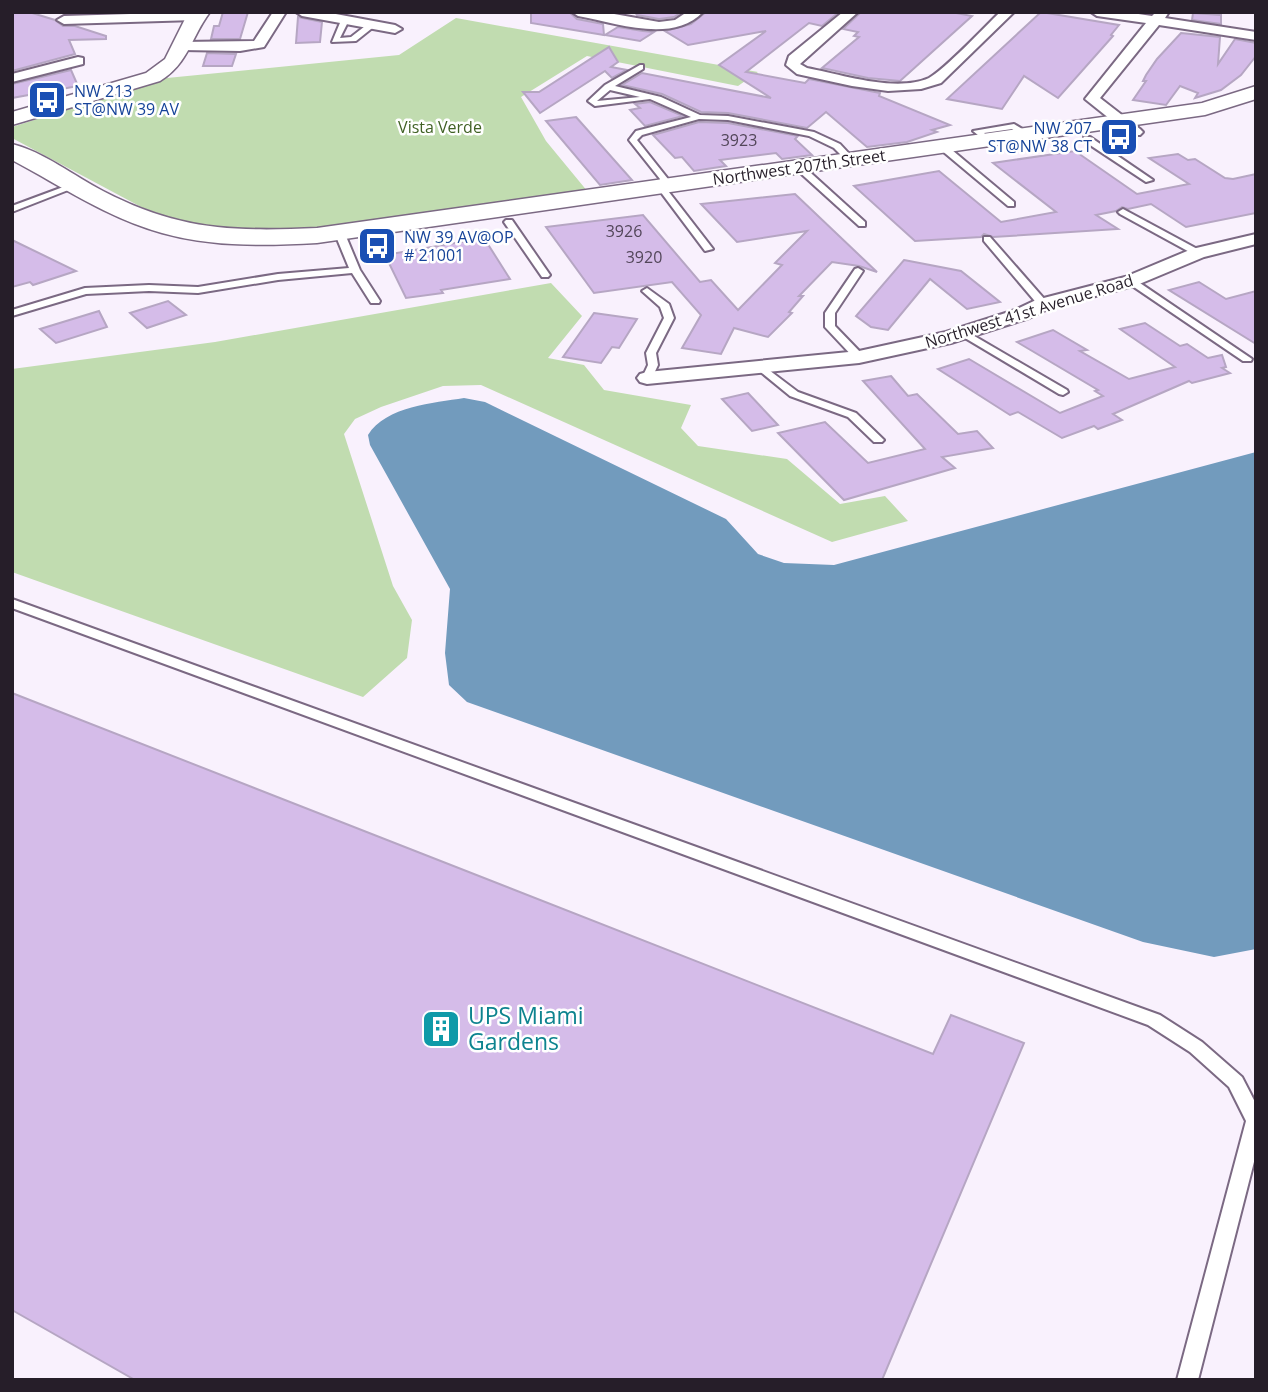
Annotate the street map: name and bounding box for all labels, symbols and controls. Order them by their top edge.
bus stop icon: NW 213 ST@NW 39 AV [26,79,68,121]
place label: NW 213 ST@NW 39 AV [74,80,179,120]
park label: Vista Verde [398,116,482,138]
bus stop icon: NW 207 ST@NW 38 CT [1098,116,1140,158]
place label: NW 207 ST@NW 38 CT [988,117,1092,157]
house number: 3923 [721,129,757,151]
street label: Northwest 207th Street [711,144,887,190]
house number: 3926 [606,220,642,242]
bus stop icon: NW 39 AV@OP # 21001 [356,225,398,267]
place label: NW 39 AV@OP # 21001 [404,226,514,266]
house number: 3920 [626,246,662,268]
street label: Northwest 41st Avenue Road [922,269,1136,353]
place label: UPS Miami Gardens [468,999,584,1057]
building icon: UPS Miami Gardens [420,1008,462,1050]

